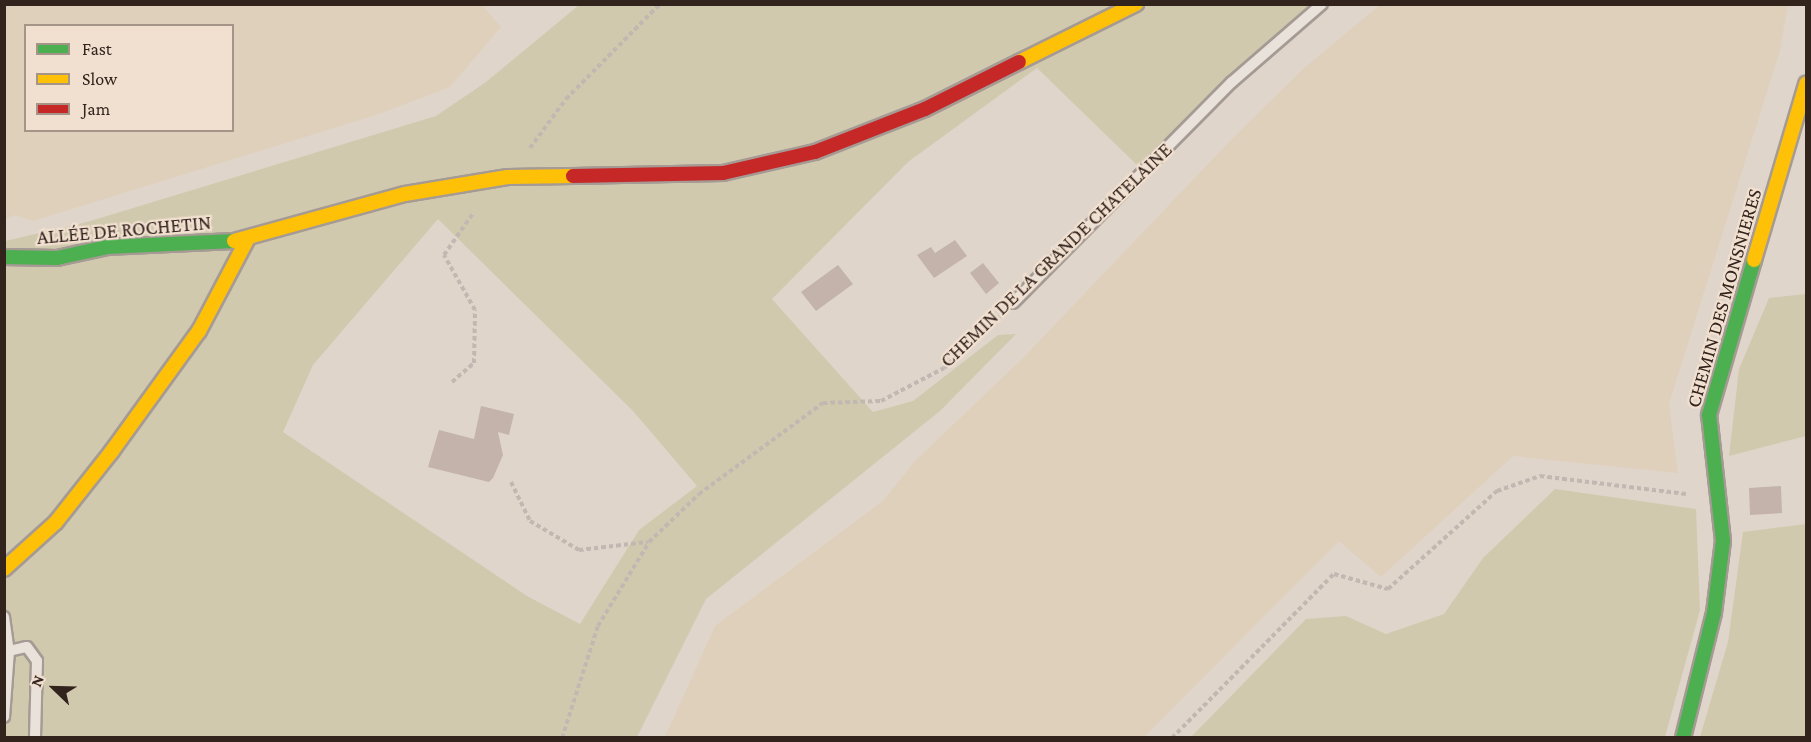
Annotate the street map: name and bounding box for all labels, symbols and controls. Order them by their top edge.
legend [24,24,234,132]
text: Fast [82,39,112,59]
text: Slow [82,69,117,89]
text: Jam [82,99,110,119]
street label: CHEMIN DE LA GRANDE CHATELAINE [935,138,1177,372]
street label: CHEMIN DES MONSNIERES [1681,186,1767,410]
street label: ALLÉE DE ROCHETIN [36,210,212,250]
north arrow [24,658,84,718]
text: N [27,672,47,689]

